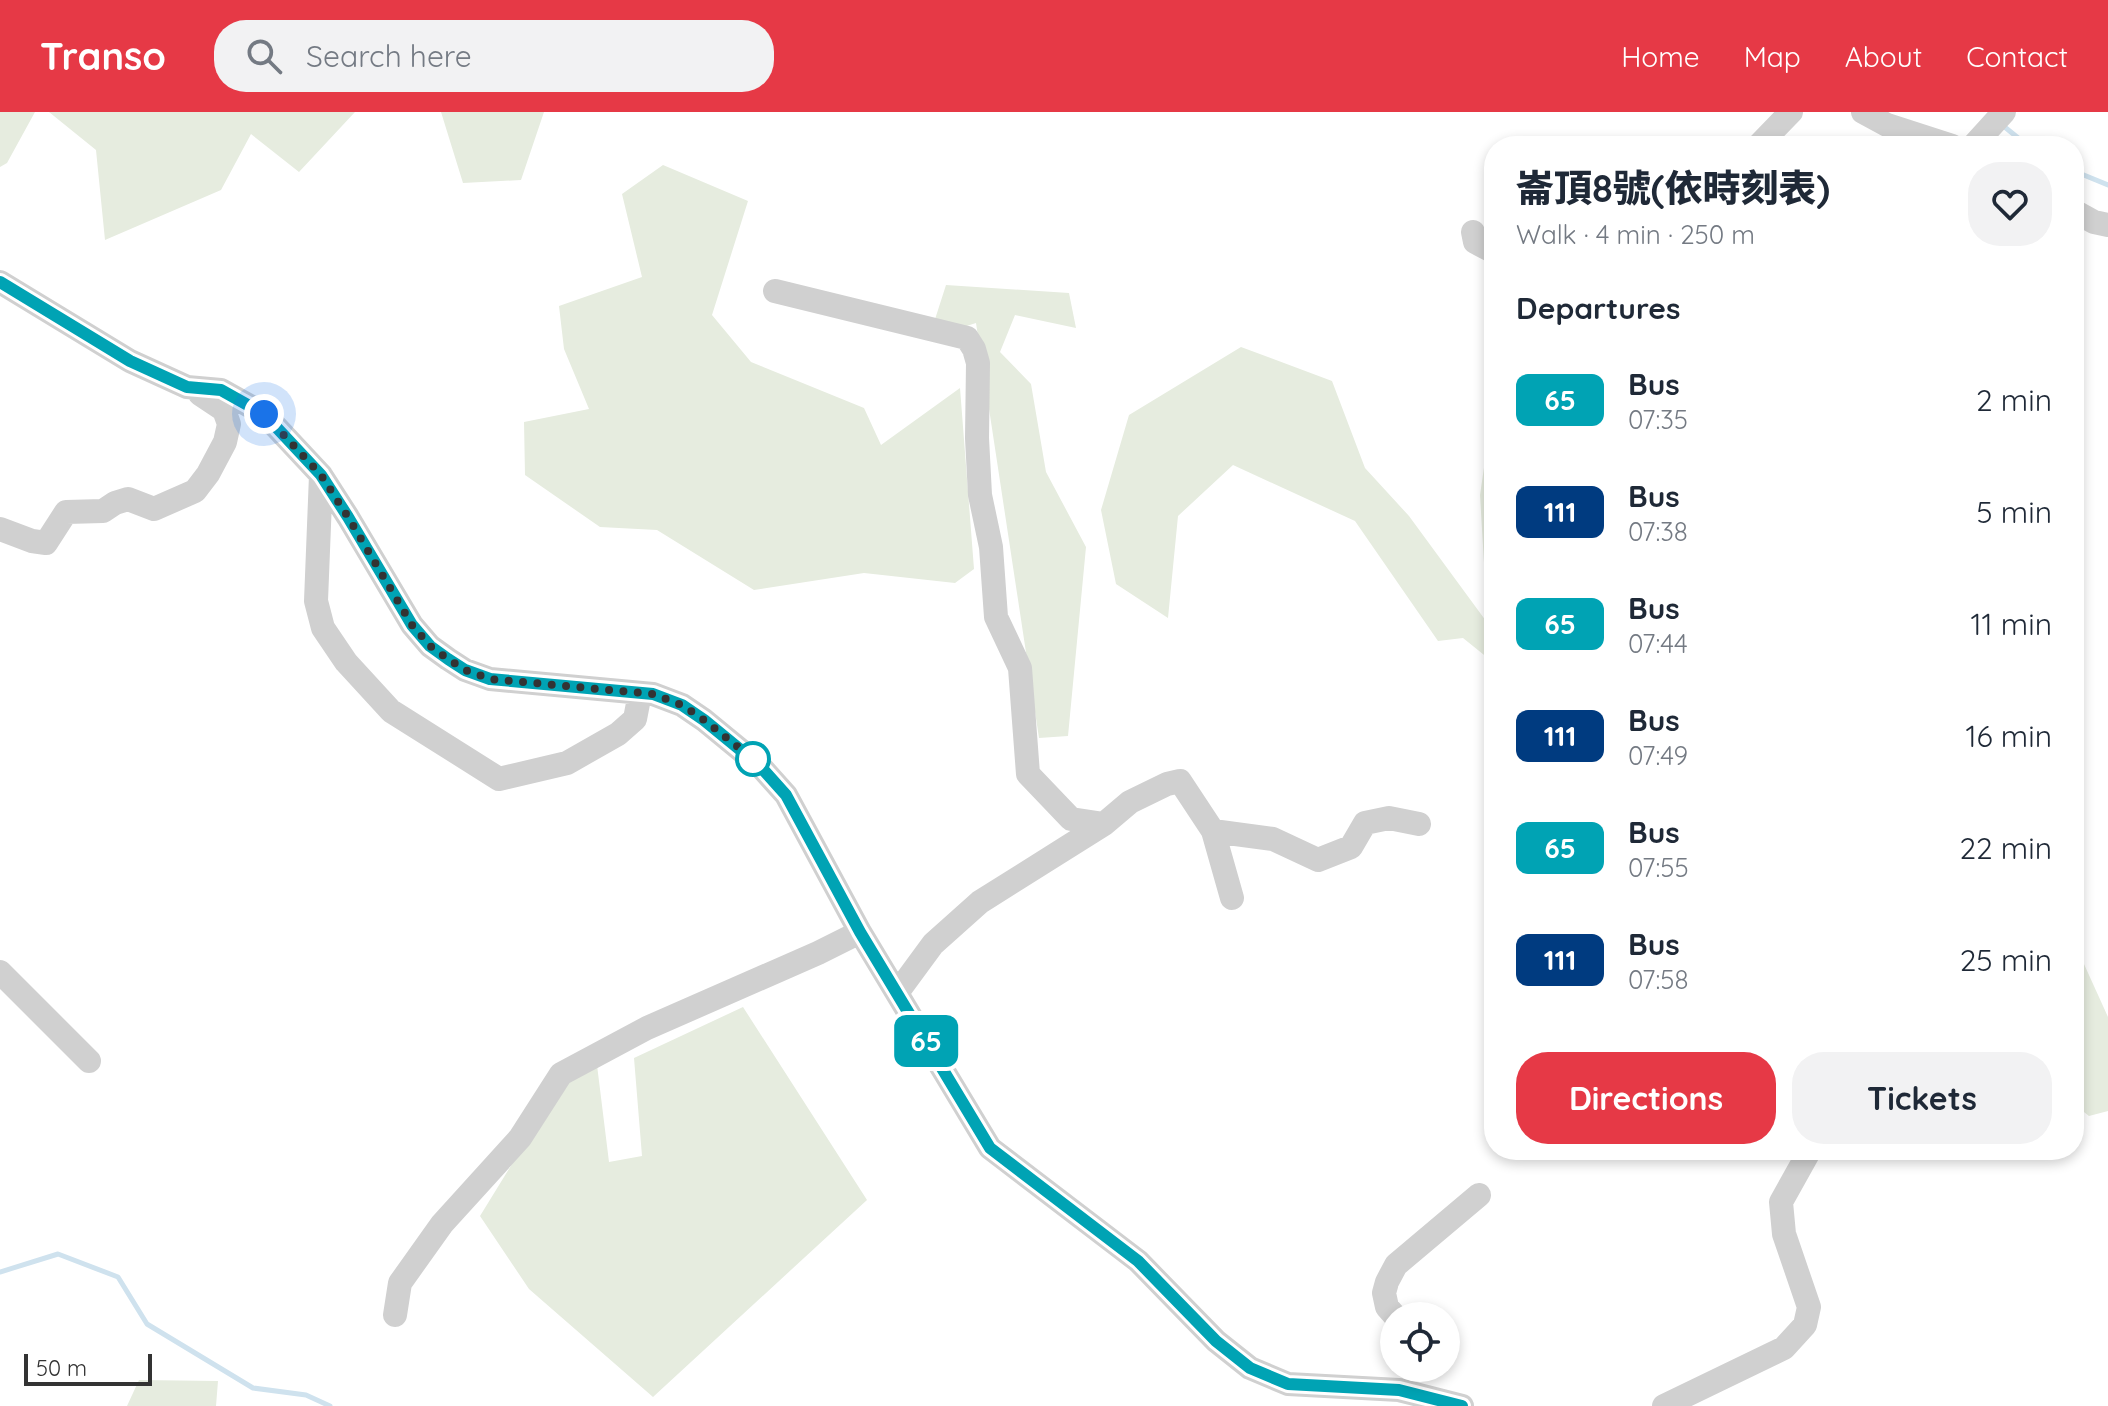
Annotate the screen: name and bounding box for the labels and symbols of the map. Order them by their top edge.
your location [244,394,284,434]
unlabelled marker [736,742,770,776]
line badge: 65 [890,1015,962,1067]
scale bar [24,1350,152,1386]

